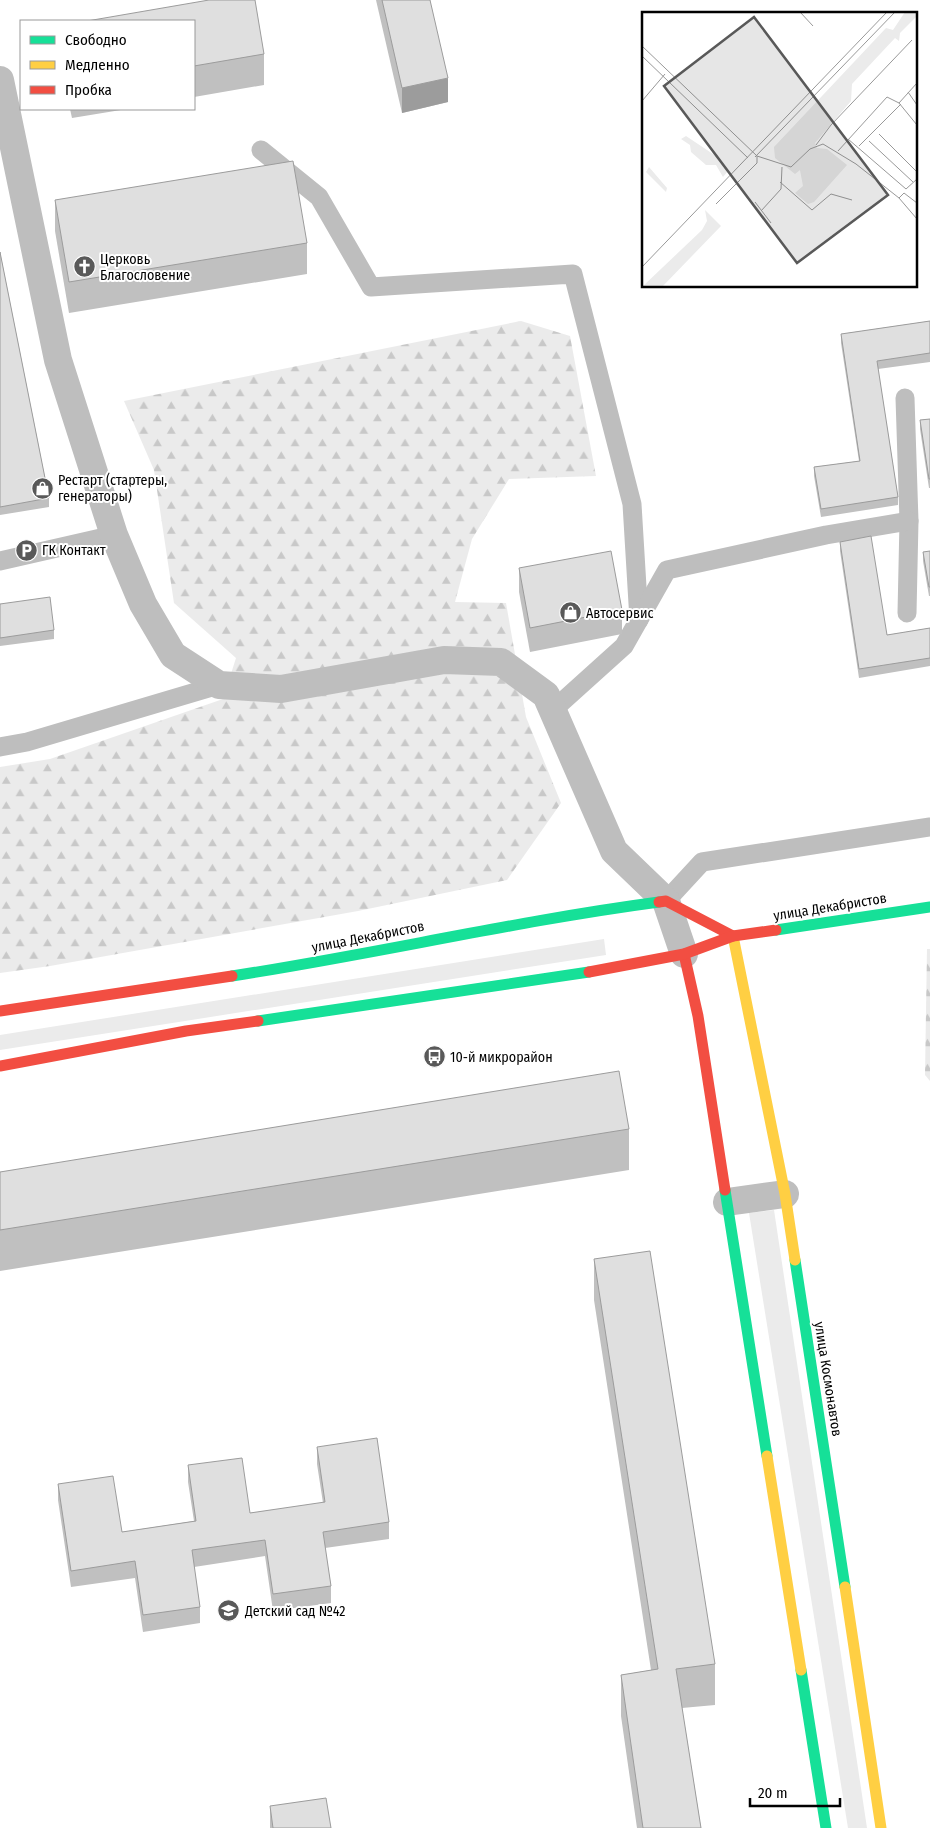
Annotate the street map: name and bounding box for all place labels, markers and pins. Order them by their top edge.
place label: Церковь Благословение [100,251,190,284]
church icon: Церковь Благословение [72,255,96,279]
place label: Рестарт (стартеры, генераторы) [58,472,167,505]
shop icon: Рестарт (стартеры, генераторы) [30,476,54,500]
parking icon: ГК Контакт [14,538,38,562]
place label: ГК Контакт [42,542,106,559]
shop icon: Автосервис [558,601,582,625]
place label: Автосервис [586,605,653,622]
bus stop icon: 10-й микрорайон [422,1045,446,1069]
place label: 10-й микрорайон [450,1049,553,1066]
school or university icon: Детский сад №42 [217,1599,241,1623]
place label: Детский сад №42 [244,1603,346,1620]

